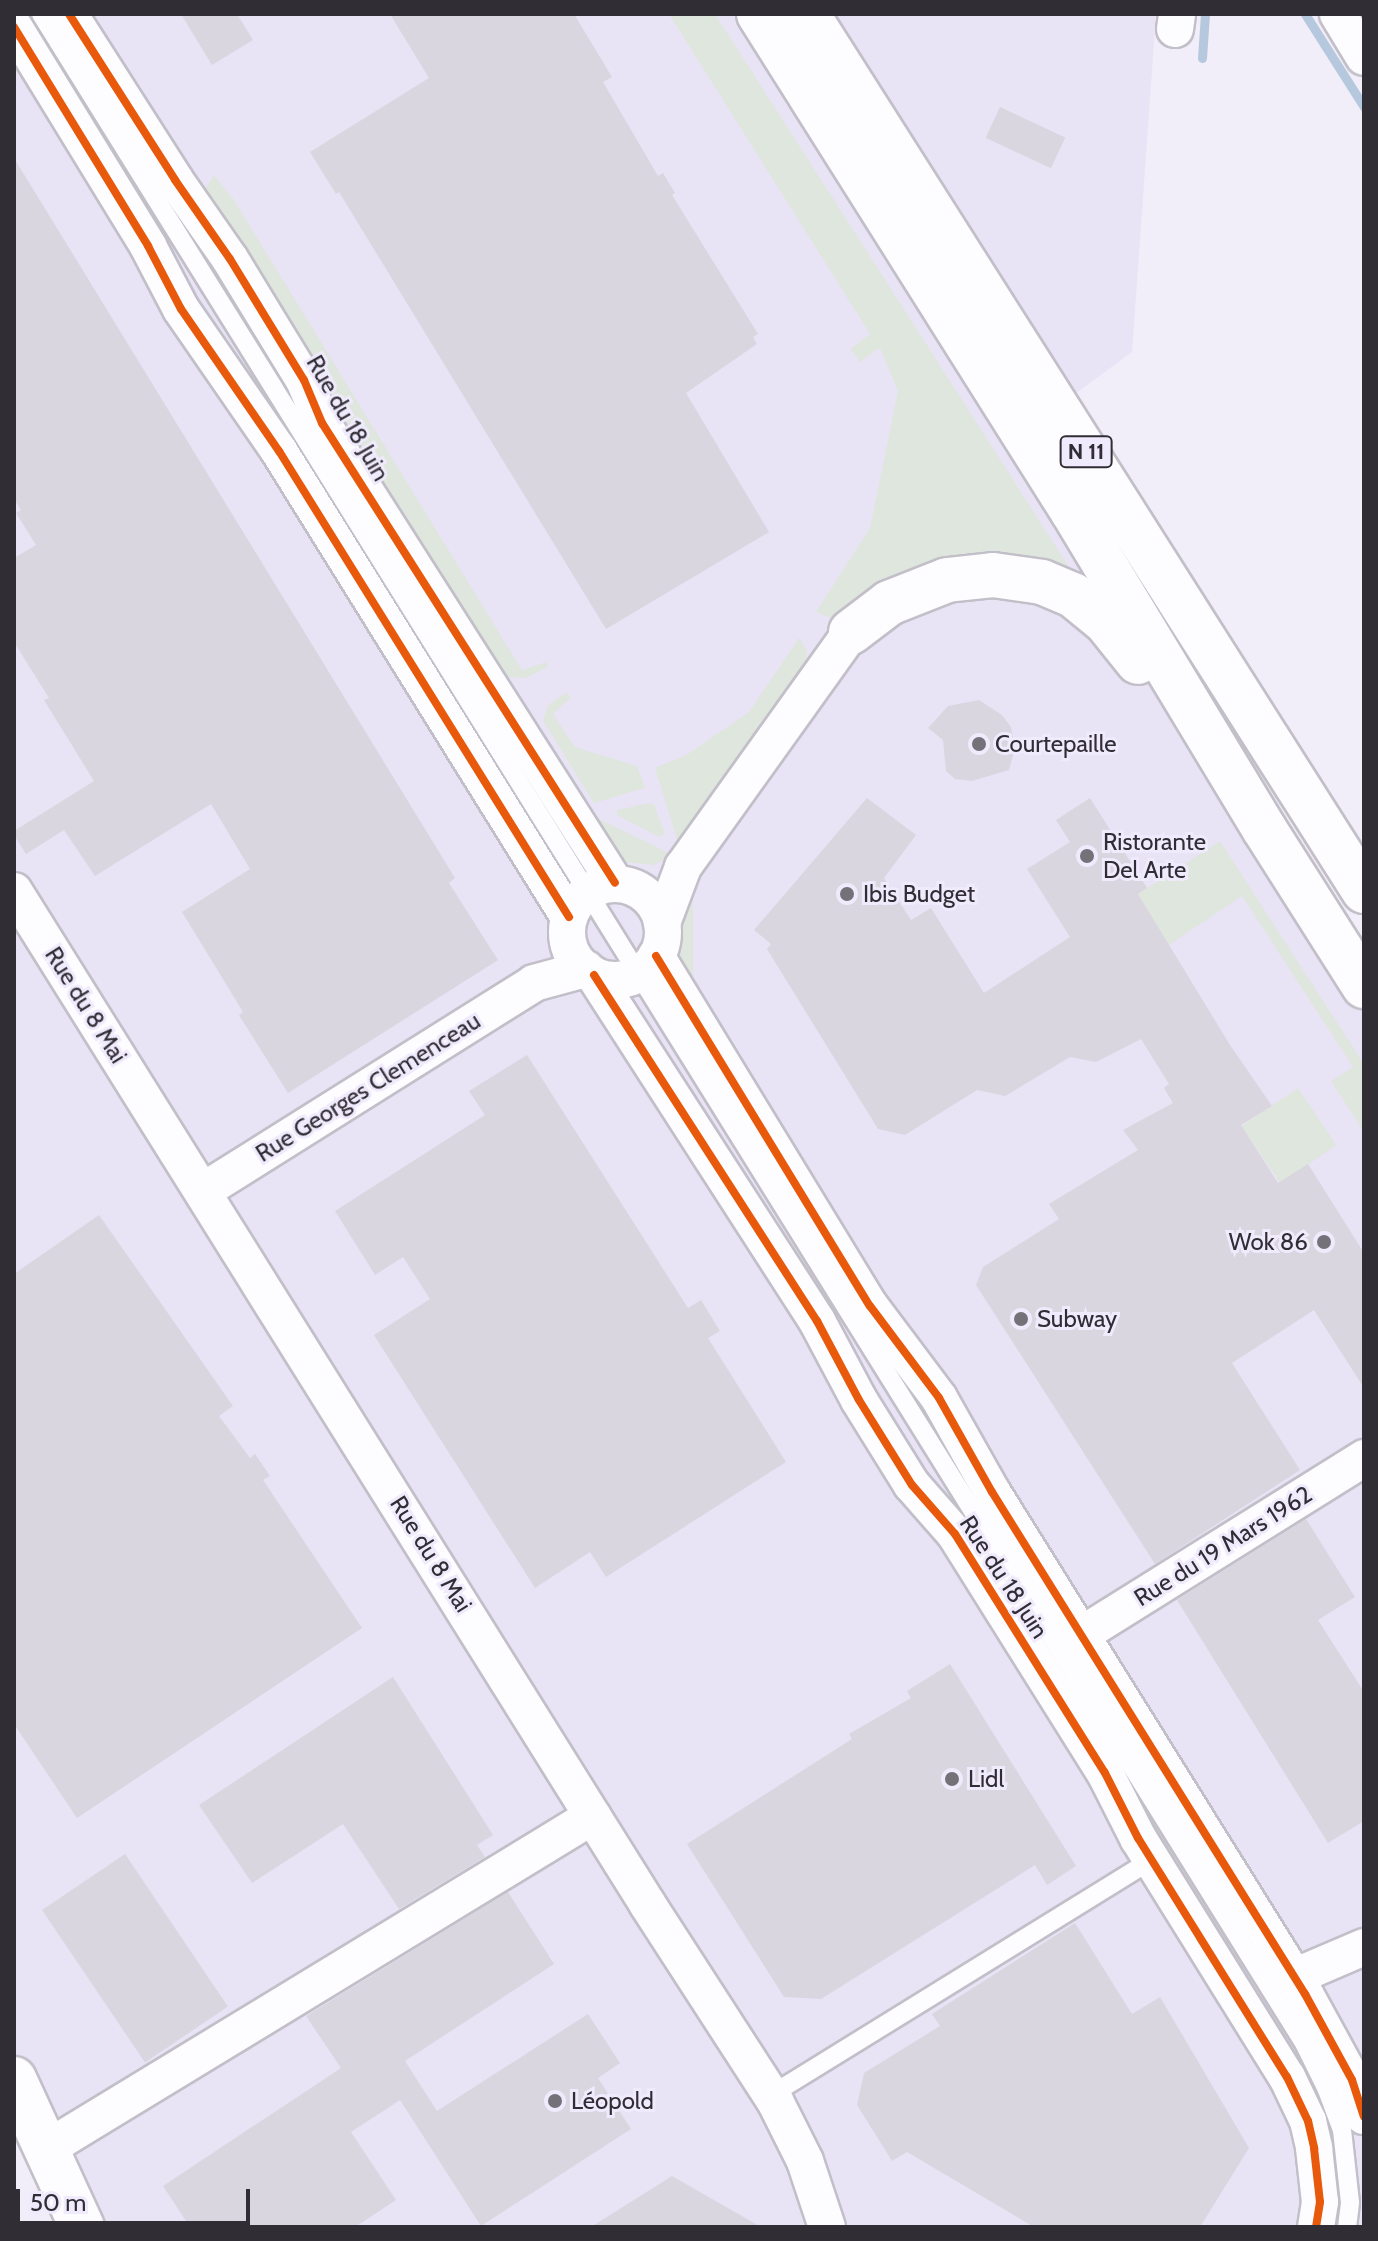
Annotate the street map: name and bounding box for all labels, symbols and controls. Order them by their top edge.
street label: Rue du 18 Juin [300,350,396,486]
road number: N 11 [1058,434,1114,470]
place label: Courtepaille [995,730,1117,758]
marker: Courtepaille [970,735,988,753]
place label: Ristorante Del Arte [1103,828,1206,884]
marker: Ristorante Del Arte [1078,847,1096,865]
place label: Ibis Budget [863,880,975,908]
marker: Ibis Budget [838,885,856,903]
street label: Rue du 8 Mai [39,942,133,1068]
street label: Rue Georges Clemenceau [250,1006,486,1168]
place label: Wok 86 [1229,1228,1308,1256]
marker: Wok 86 [1315,1233,1333,1251]
place label: Subway [1037,1305,1117,1333]
marker: Subway [1012,1310,1030,1328]
street label: Rue du 19 Mars 1962 [1129,1480,1317,1612]
street label: Rue du 8 Mai [384,1491,478,1617]
street label: Rue du 18 Juin [954,1510,1054,1644]
place label: Lidl [968,1765,1004,1793]
marker: Lidl [943,1770,961,1788]
place label: Léopold [571,2087,654,2115]
marker: Léopold [546,2092,564,2110]
scale bar [20,2173,254,2223]
text: 50 m [30,2188,86,2217]

